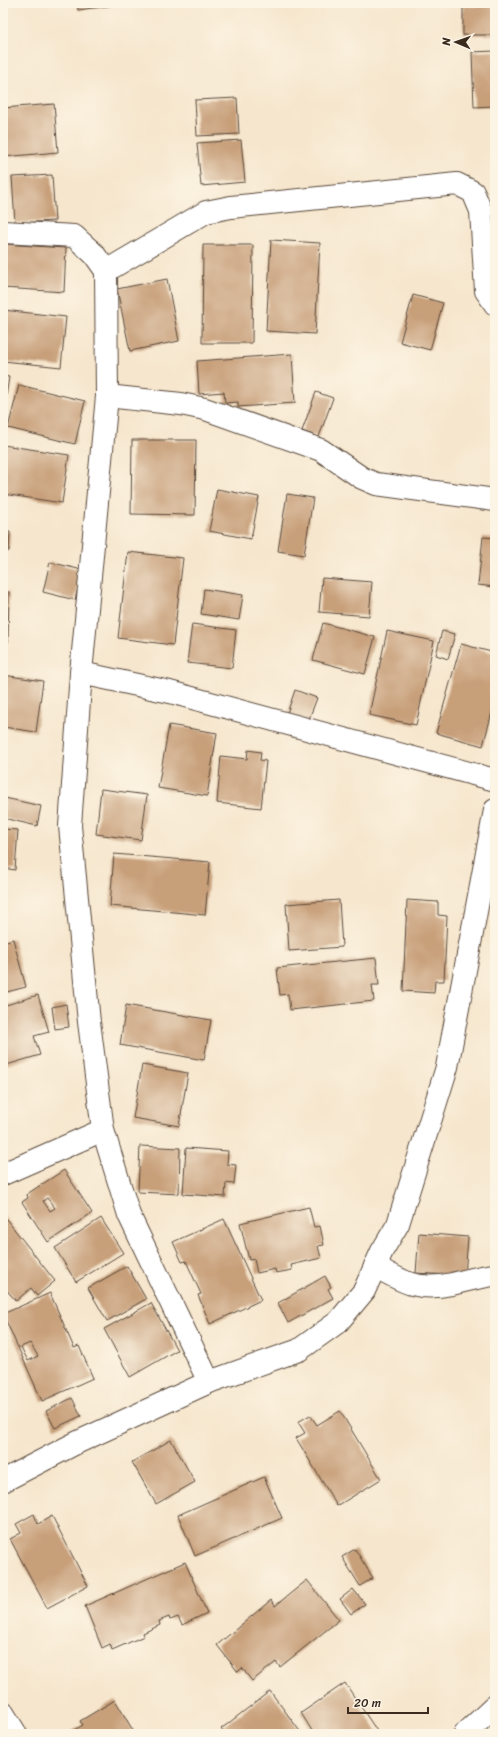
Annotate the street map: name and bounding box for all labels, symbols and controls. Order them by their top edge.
north arrow [436,22,476,62]
text: N [437,37,456,47]
scale bar [348,1689,428,1715]
text: 20 m [354,1692,381,1714]

